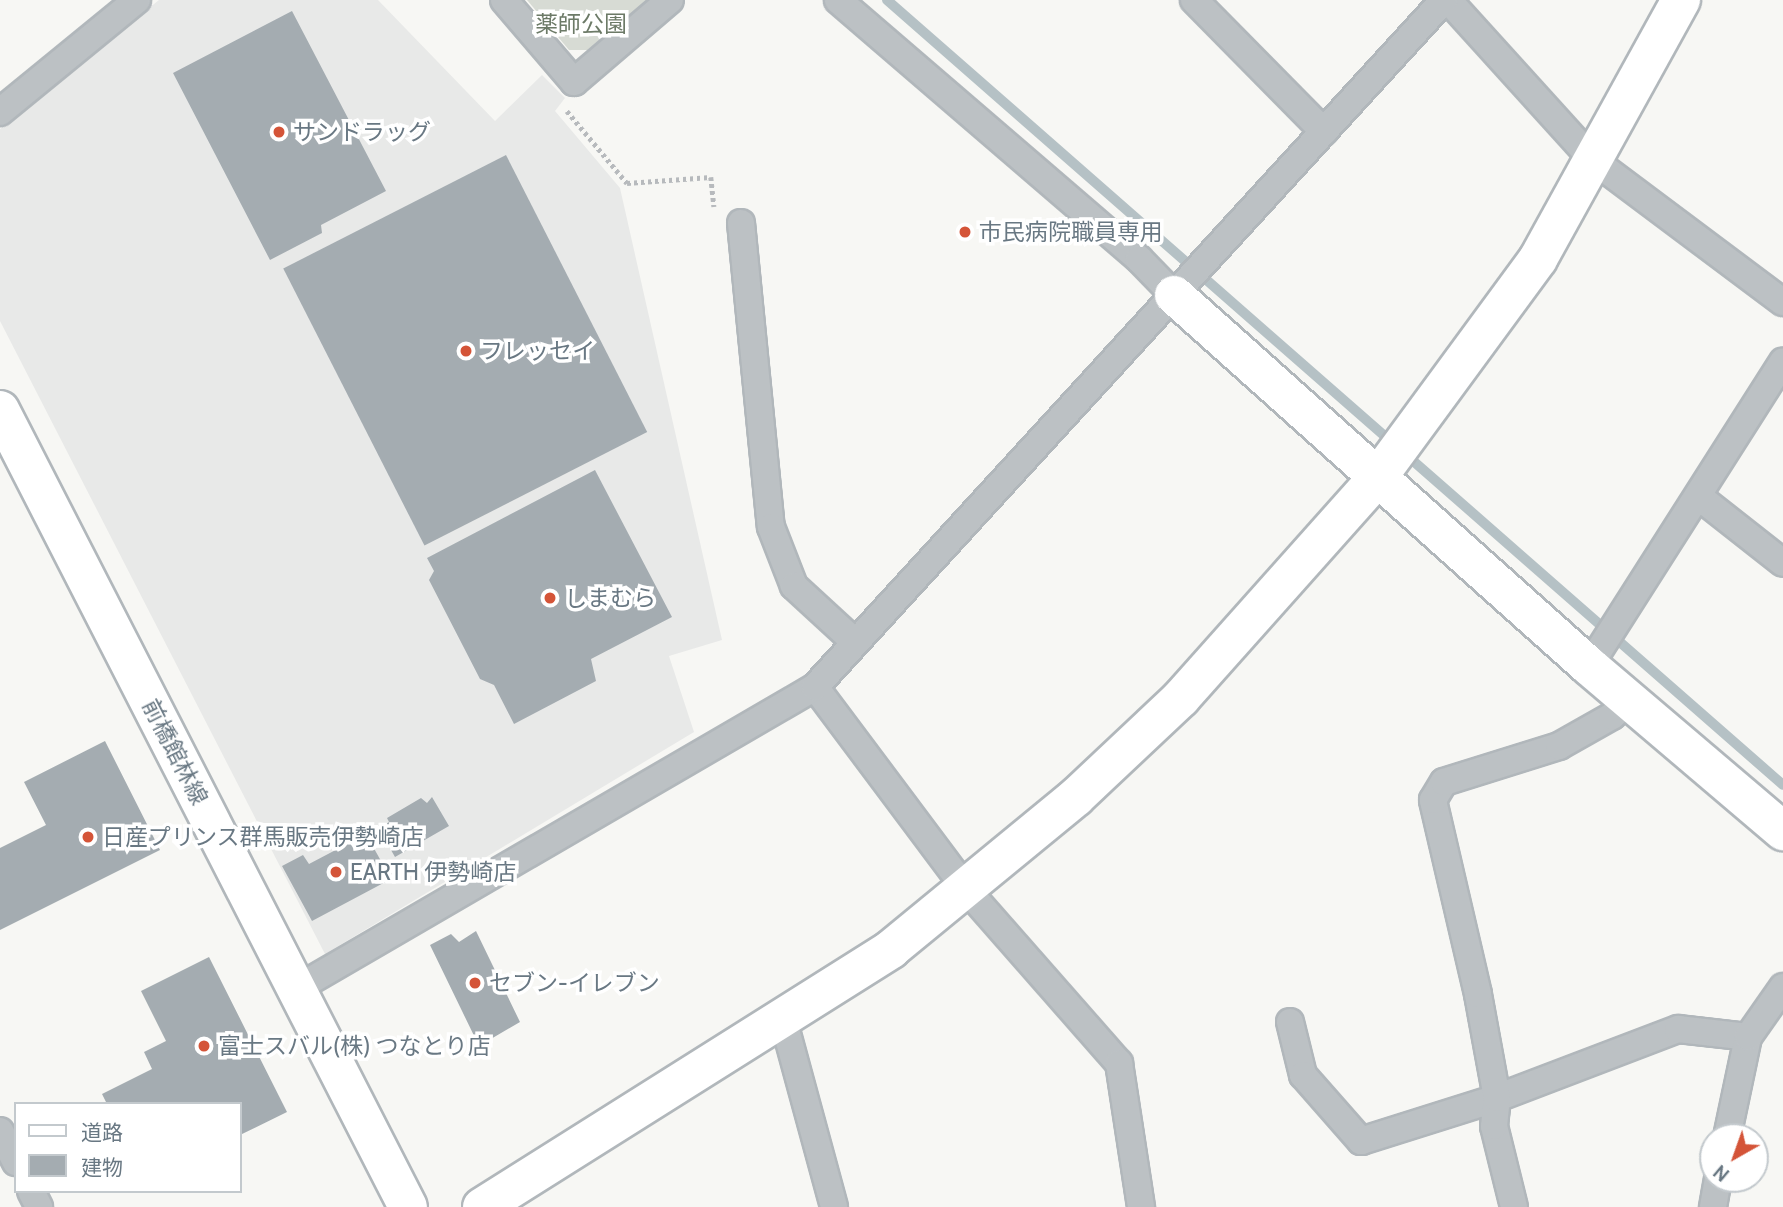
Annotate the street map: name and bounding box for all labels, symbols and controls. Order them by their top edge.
park label: 薬師公園 [535,10,627,38]
place label: サンドラッグ [293,118,431,146]
marker: サンドラッグ [271,124,287,140]
place label: 市民病院職員専用 [979,218,1163,246]
marker: 市民病院職員専用 [957,224,973,240]
place label: フレッセイ [480,337,595,365]
marker: フレッセイ [458,343,474,359]
place label: しまむら [564,584,656,612]
marker: しまむら [542,590,558,606]
street label: 前橋館林線 [137,695,213,809]
place label: 日産プリンス群馬販売伊勢崎店 [102,823,424,851]
marker: 日産プリンス群馬販売伊勢崎店 [80,829,96,845]
place label: EARTH 伊勢崎店 [350,858,516,886]
marker: EARTH 伊勢崎店 [328,864,344,880]
place label: セブン-イレブン [489,969,660,997]
marker: セブン-イレブン [467,975,483,991]
place label: 富士スバル(株) つなとり店 [218,1032,491,1060]
marker: 富士スバル(株) つなとり店 [196,1038,212,1054]
legend [14,1102,242,1193]
text: 道路 [81,1120,123,1145]
north arrow [1699,1123,1769,1193]
text: 建物 [81,1155,123,1180]
text: N [1709,1160,1734,1186]

